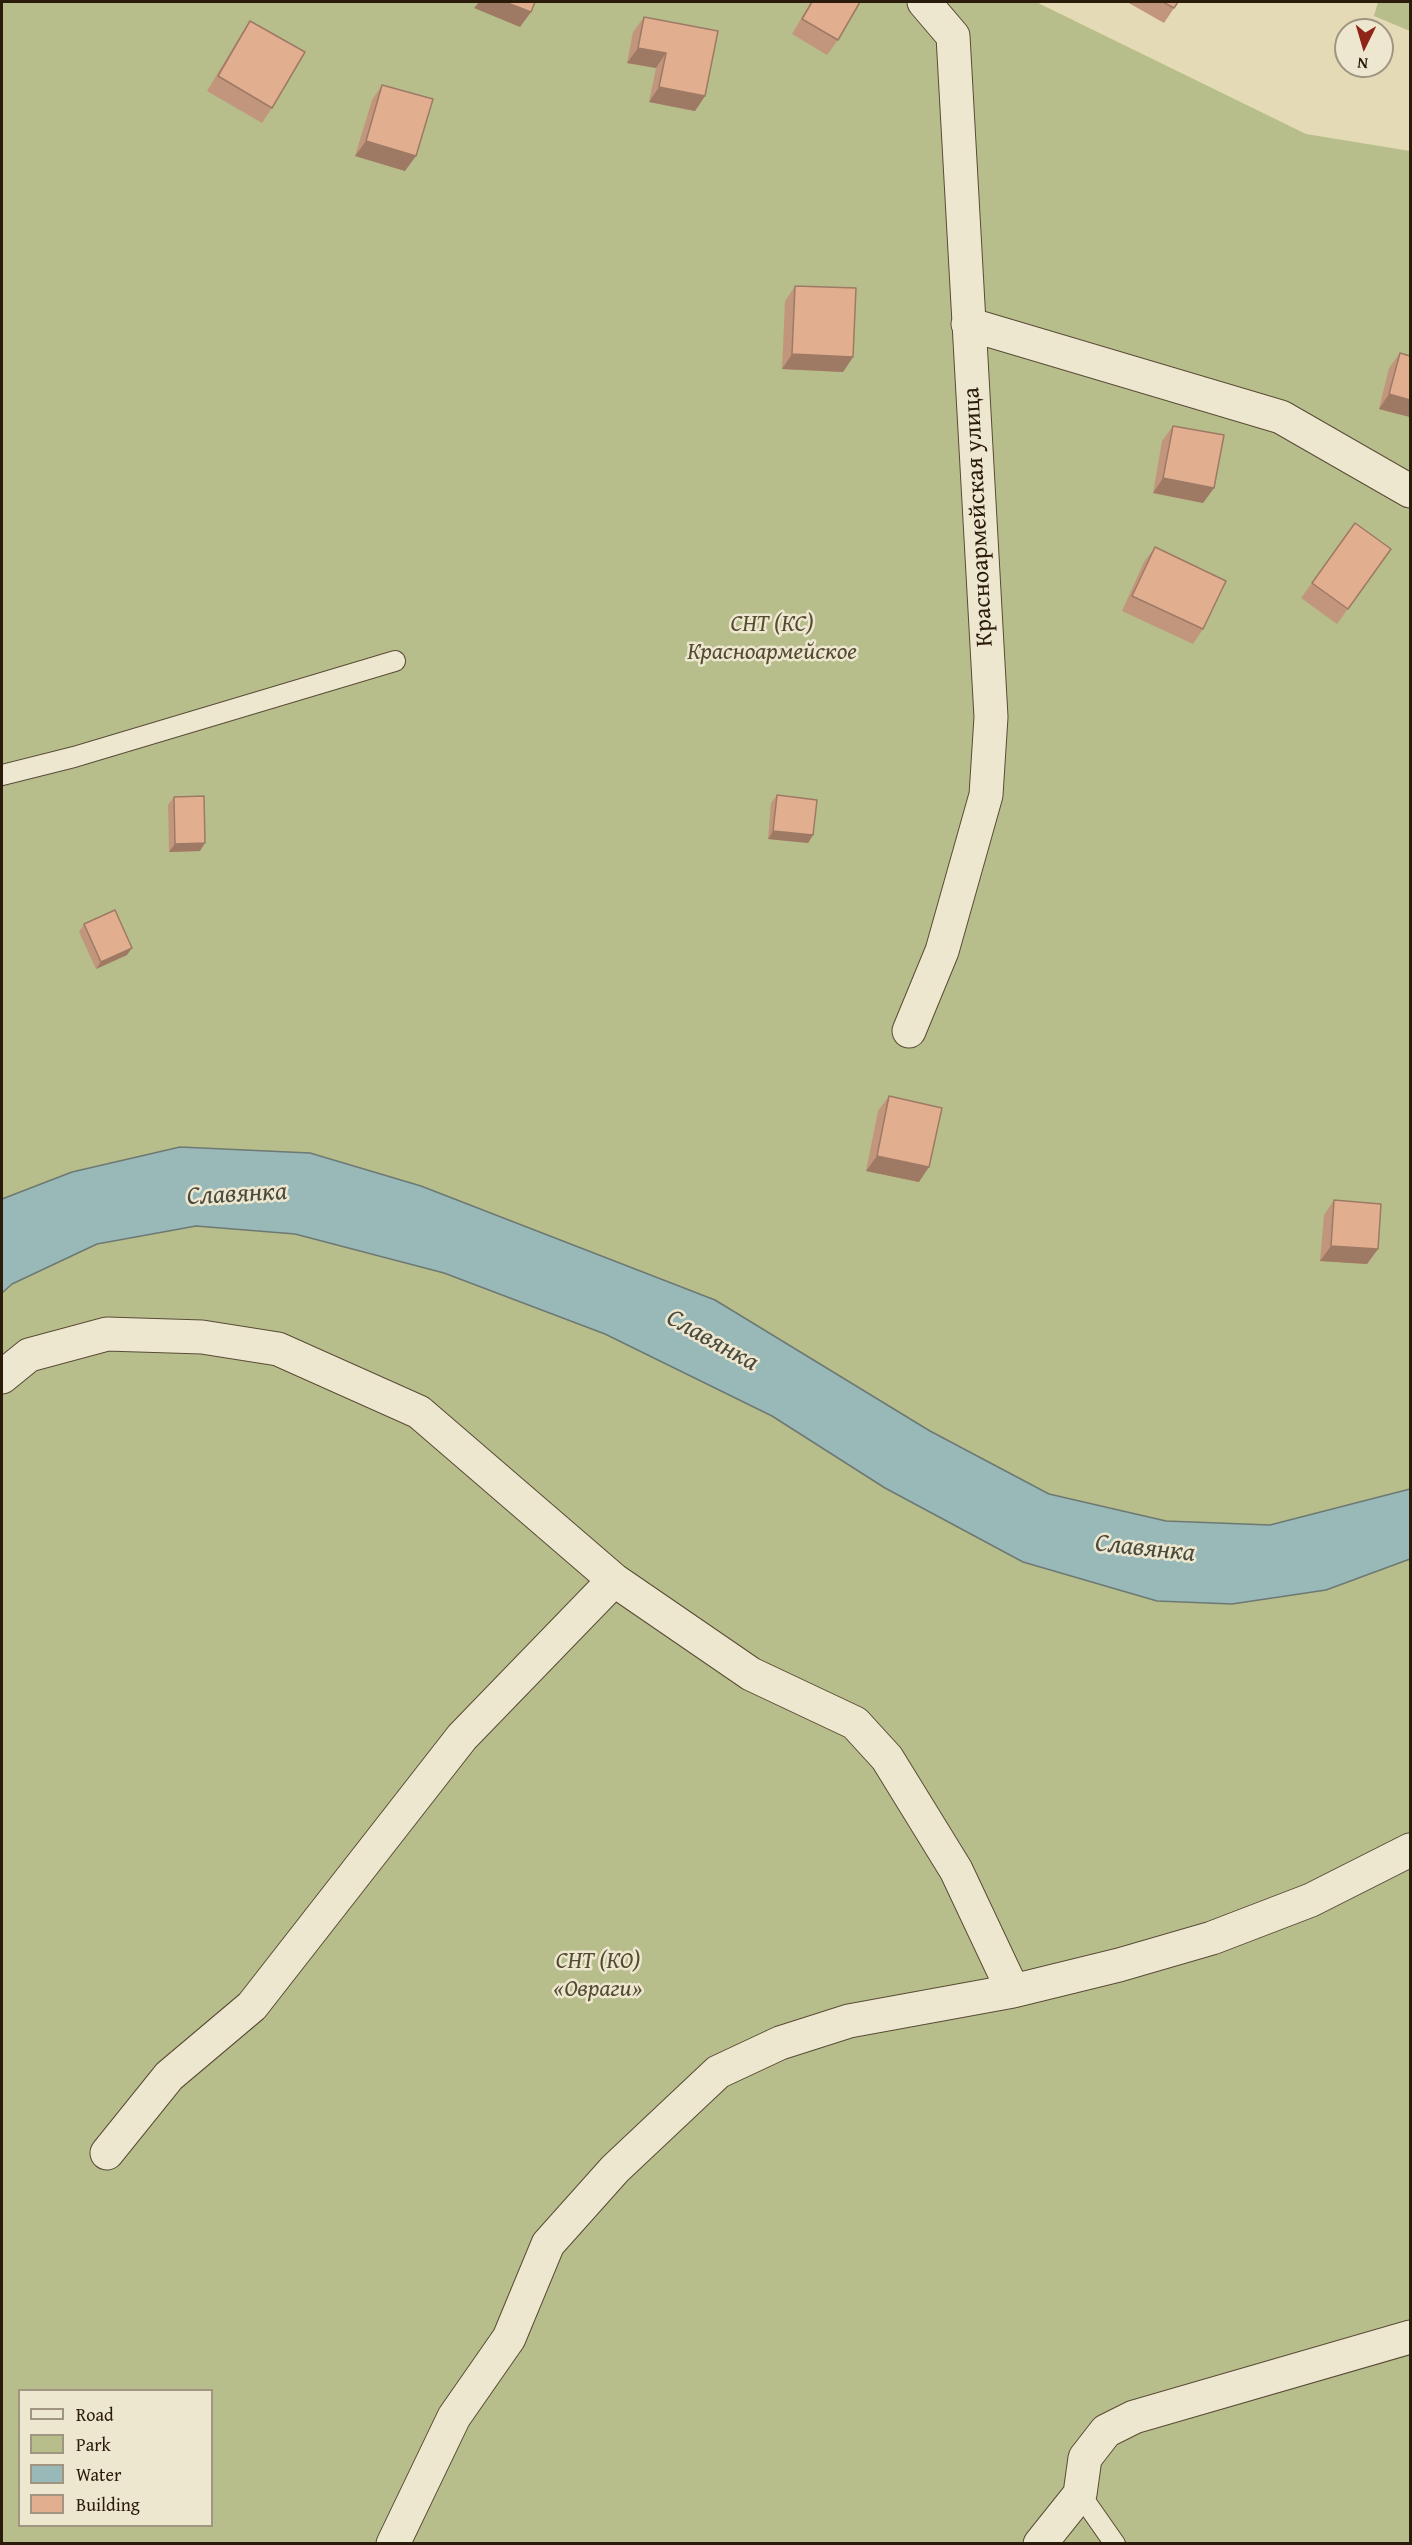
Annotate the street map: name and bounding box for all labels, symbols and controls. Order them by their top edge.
north arrow [1334,18,1394,78]
text: N [1356,52,1369,76]
street label: Красноармейская улица [958,387,1000,647]
park label: СНТ (КС) Красноармейское [687,611,857,667]
water label: Славянка [186,1177,288,1213]
water label: Славянка [661,1303,763,1379]
water label: Славянка [1093,1528,1197,1570]
park label: СНТ (КО) «Овраги» [554,1948,642,2004]
legend [18,2389,213,2527]
text: Road [76,2401,114,2428]
text: Park [76,2431,111,2458]
text: Water [76,2461,121,2488]
text: Building [76,2491,140,2518]

